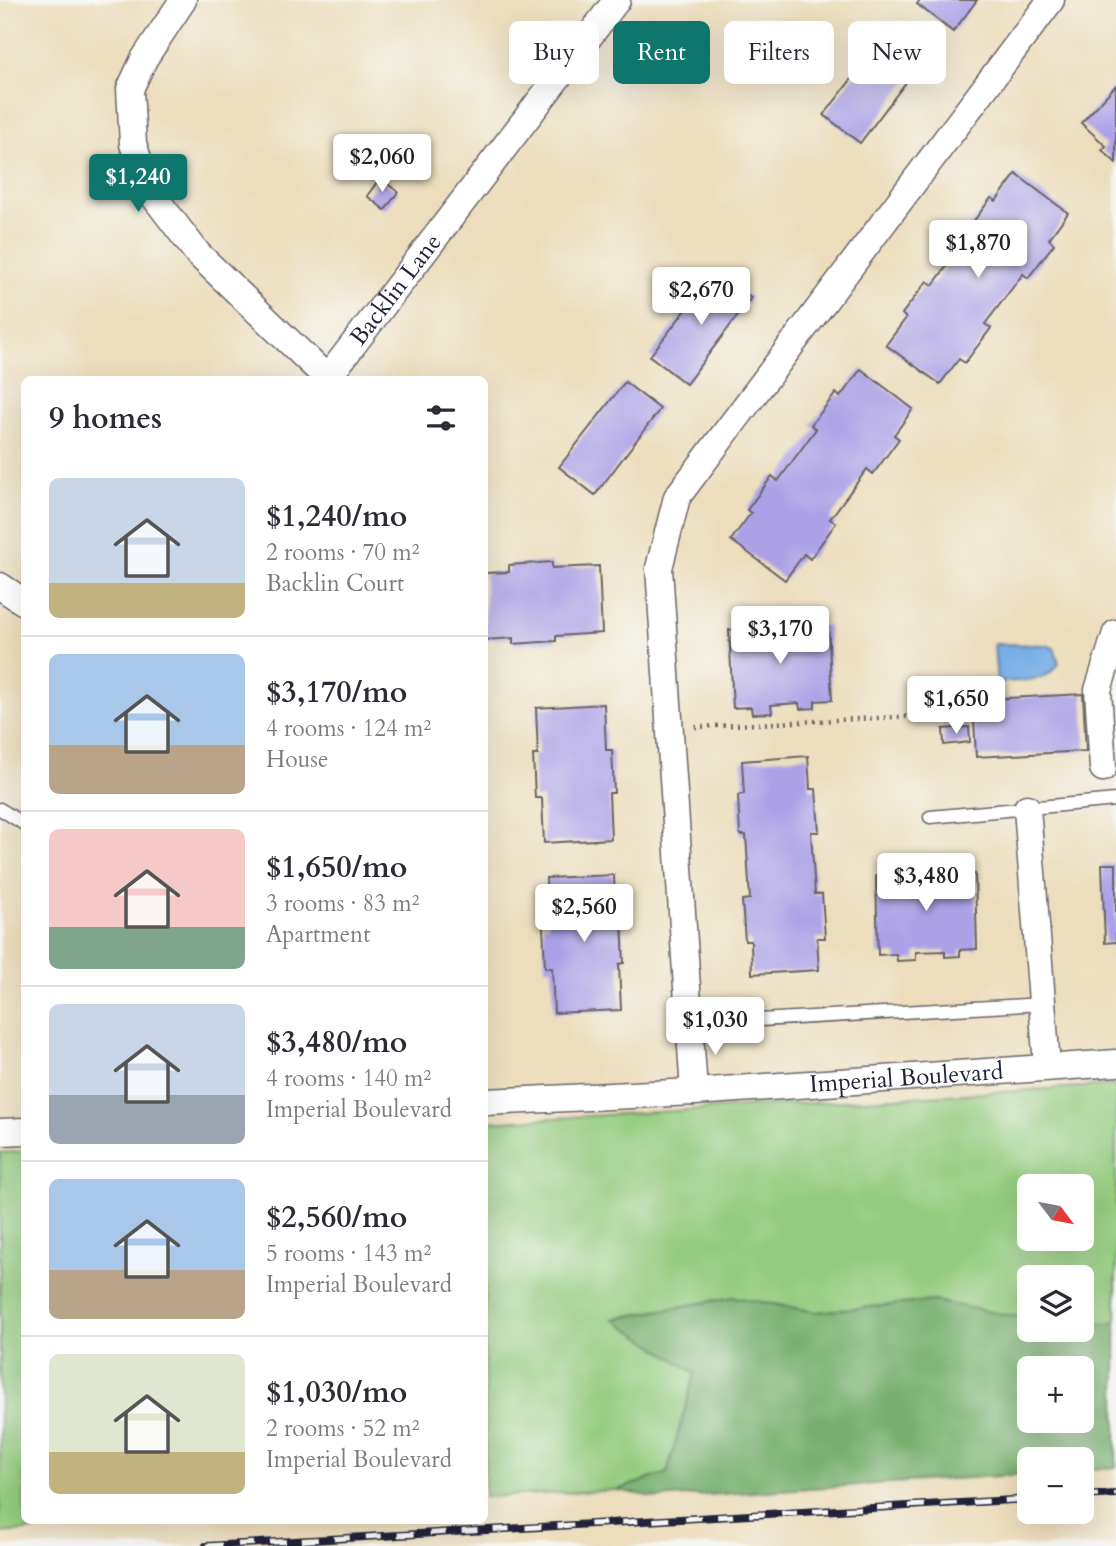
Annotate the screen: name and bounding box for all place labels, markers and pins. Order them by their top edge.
pin: $2,060 [325,134,439,194]
pin: $1,240 [81,154,195,214]
pin: $1,870 [921,220,1035,280]
pin: $2,670 [644,268,758,327]
pin: $3,170 [723,606,837,666]
pin: $1,650 [899,676,1013,736]
pin: $3,480 [869,853,983,913]
pin: $2,560 [527,884,641,944]
pin: $1,030 [658,998,772,1057]

